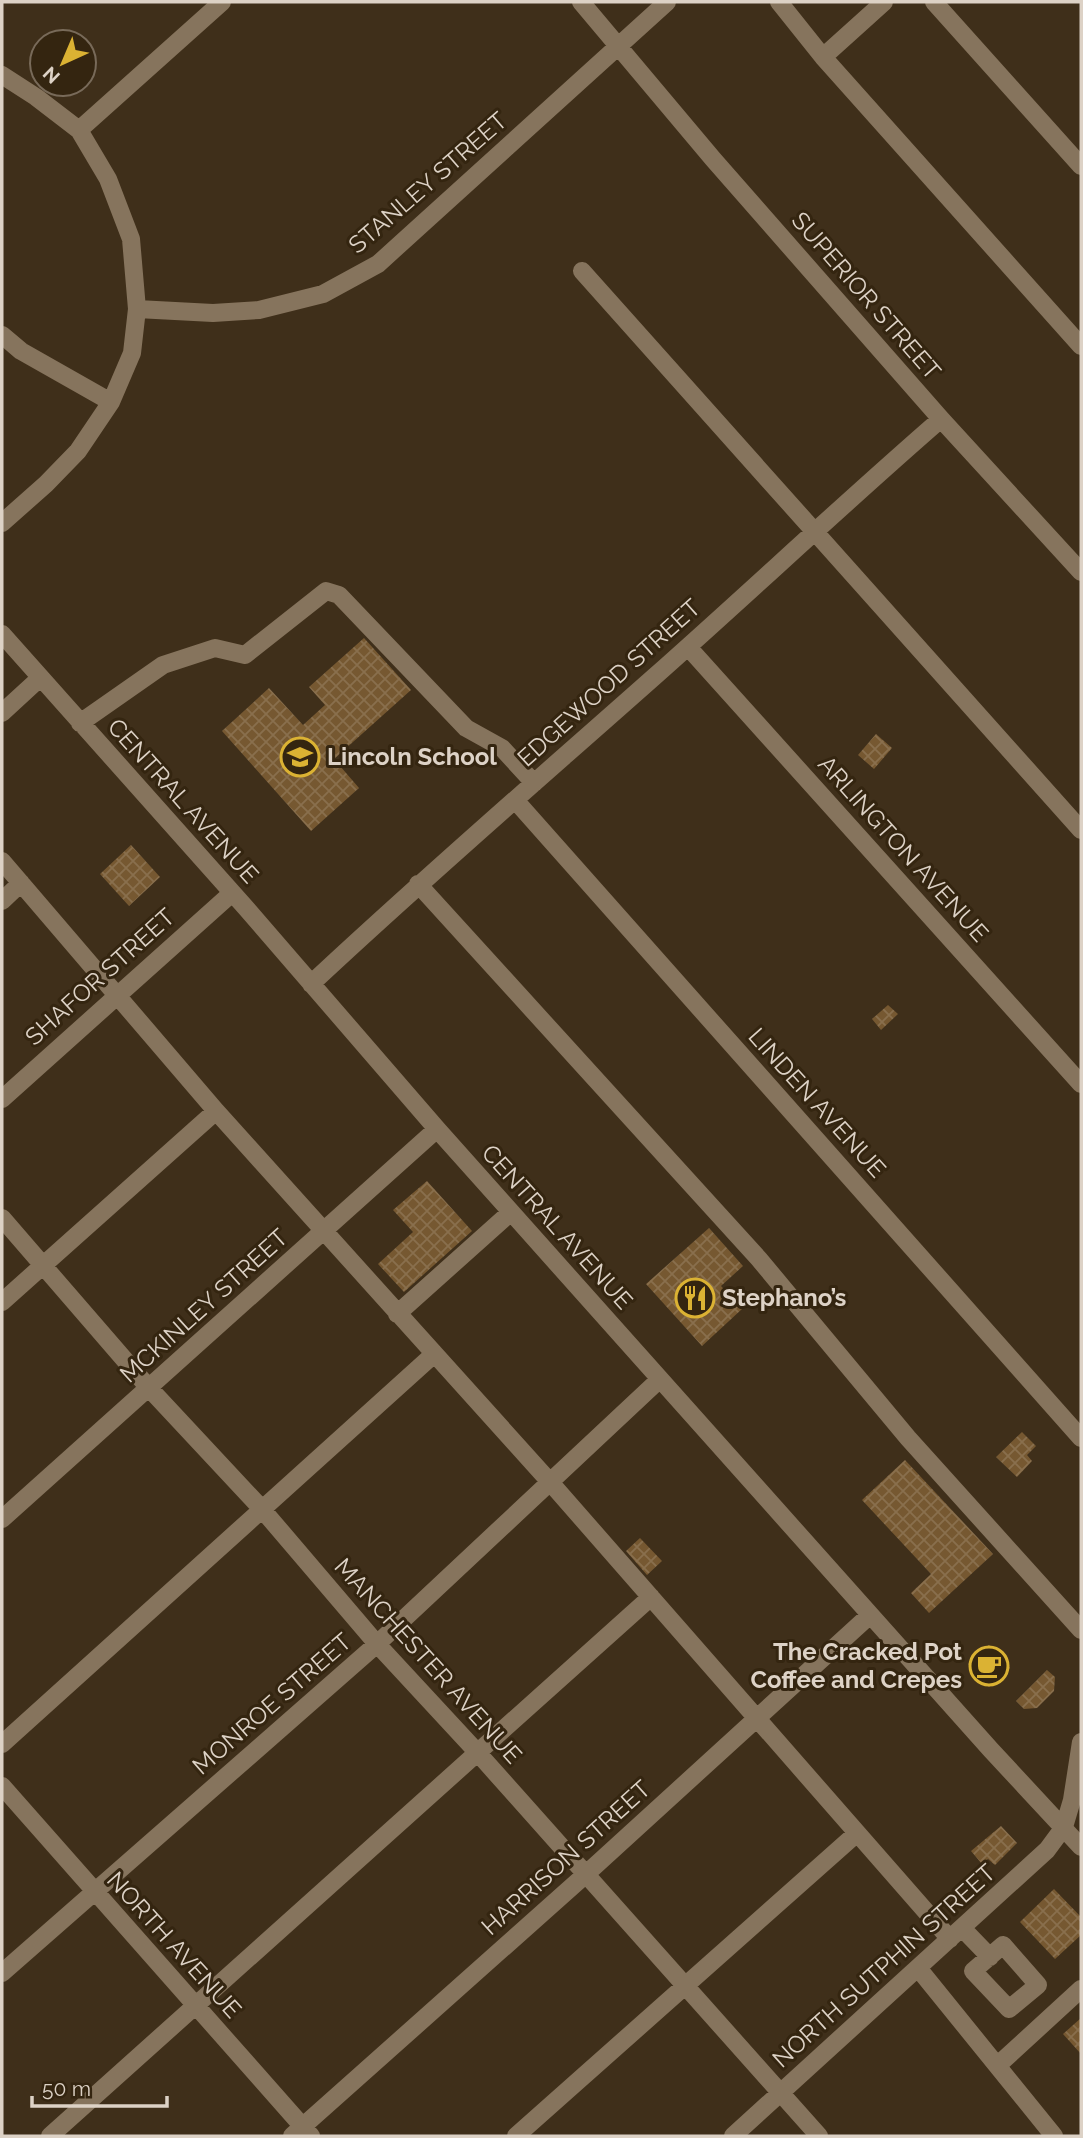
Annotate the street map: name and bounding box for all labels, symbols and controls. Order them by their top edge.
north arrow [28,28,98,98]
text: N [38,62,64,88]
street label: STANLEY STREET [342,106,513,259]
street label: SUPERIOR STREET [786,206,947,386]
street label: EDGEWOOD STREET [511,593,706,772]
street label: CENTRAL AVENUE [102,712,265,889]
school or university icon: Lincoln School [279,736,321,778]
place label: Lincoln School [327,742,497,771]
street label: ARLINGTON AVENUE [812,750,995,948]
street label: SHAFOR STREET [19,902,181,1051]
street label: LINDEN AVENUE [743,1022,892,1183]
street label: CENTRAL AVENUE [476,1138,639,1315]
street label: MCKINLEY STREET [114,1222,294,1389]
restaurant icon: Stephano’s [674,1277,716,1319]
place label: Stephano’s [722,1283,847,1312]
street label: MANCHESTER AVENUE [328,1552,528,1769]
street label: MONROE STREET [186,1627,357,1780]
place label: The Cracked Pot Coffee and Crepes [750,1637,962,1694]
cafe icon: The Cracked Pot Coffee and Crepes [968,1645,1010,1687]
street label: HARRISON STREET [475,1774,656,1941]
street label: NORTH SUTPHIN STREET [766,1858,1001,2073]
street label: NORTH AVENUE [101,1866,248,2024]
scale bar [32,2064,166,2108]
text: 50 m [42,2076,91,2101]

